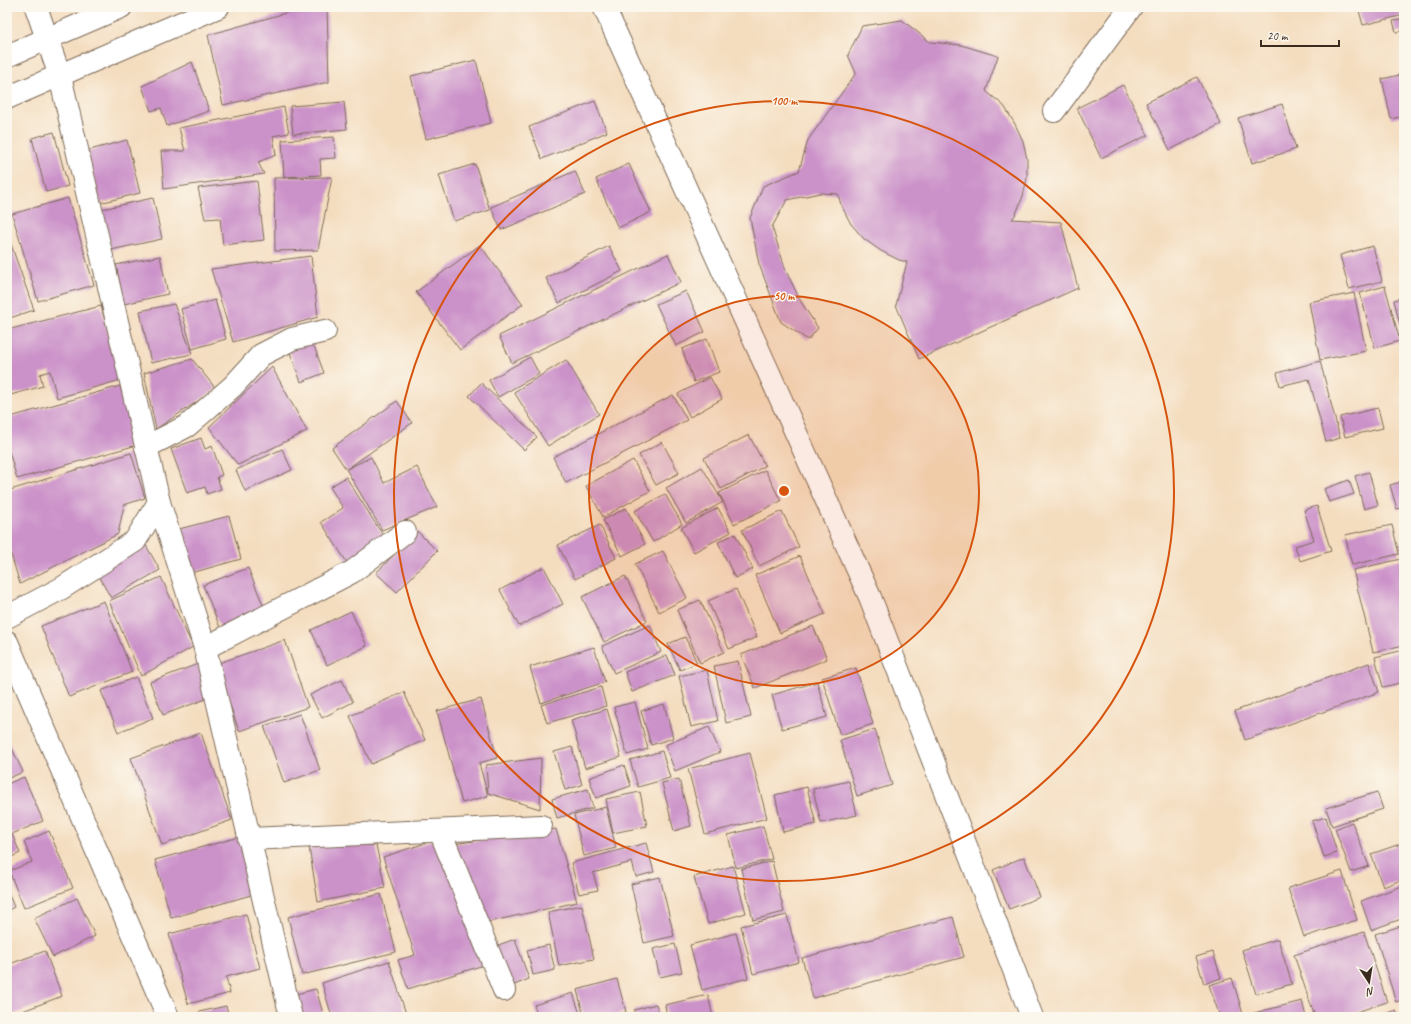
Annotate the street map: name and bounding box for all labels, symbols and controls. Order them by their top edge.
scale bar [1261,22,1339,48]
text: 20 m [1267,28,1289,44]
text: 100 m [771,93,798,109]
text: 50 m [774,288,795,304]
centre of rings [777,484,791,498]
north arrow [1349,962,1389,1002]
text: N [1364,984,1376,1000]

